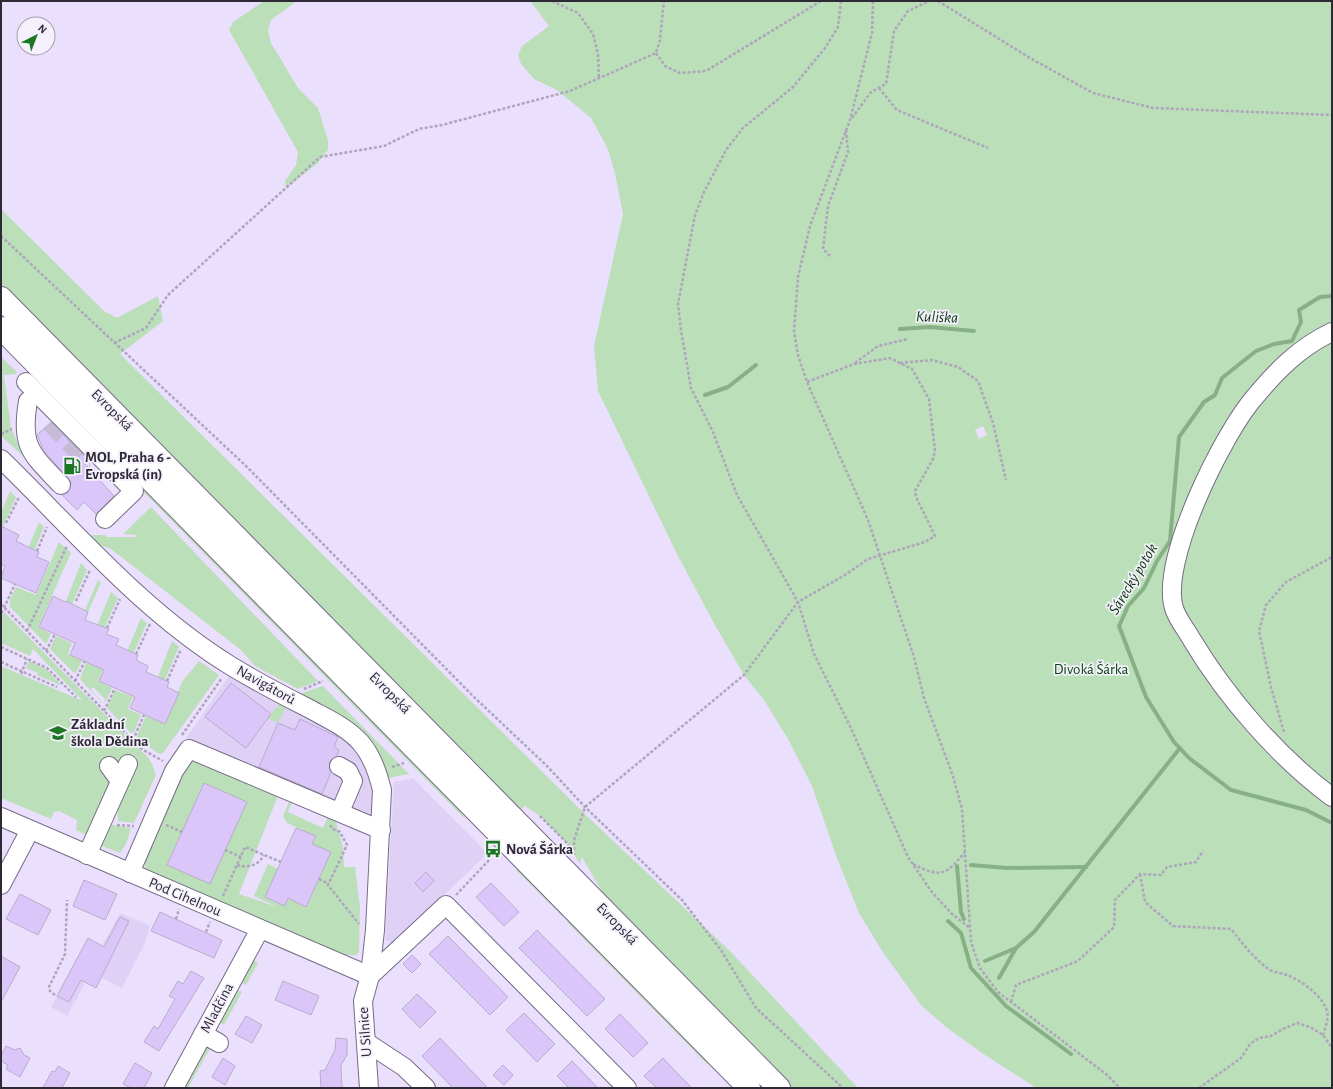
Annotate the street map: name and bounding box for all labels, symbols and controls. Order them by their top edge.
north arrow [16,16,56,56]
text: N [36,22,49,36]
water label: Kuliška [916,308,958,326]
street label: Evropská [88,386,136,434]
place label: MOL, Praha 6 - Evropská (in) [85,450,171,482]
fuel station icon: MOL, Praha 6 - Evropská (in) [62,456,82,476]
water label: Šárecký potok [1104,540,1161,618]
park label: Divoká Šárka [1054,661,1128,677]
street label: Navigátorů [234,663,298,707]
street label: Evropská [366,669,414,717]
place label: Základní škola Dědina [71,717,149,749]
school or university icon: Základní škola Dědina [48,723,68,743]
bus stop icon: Nová Šárka [483,839,503,859]
place label: Nová Šárka [506,841,573,857]
street label: Pod Cihelnou [146,875,224,919]
street label: Evropská [594,900,640,948]
street label: Mladčina [198,980,236,1035]
street label: U Silnice [356,1006,374,1058]

